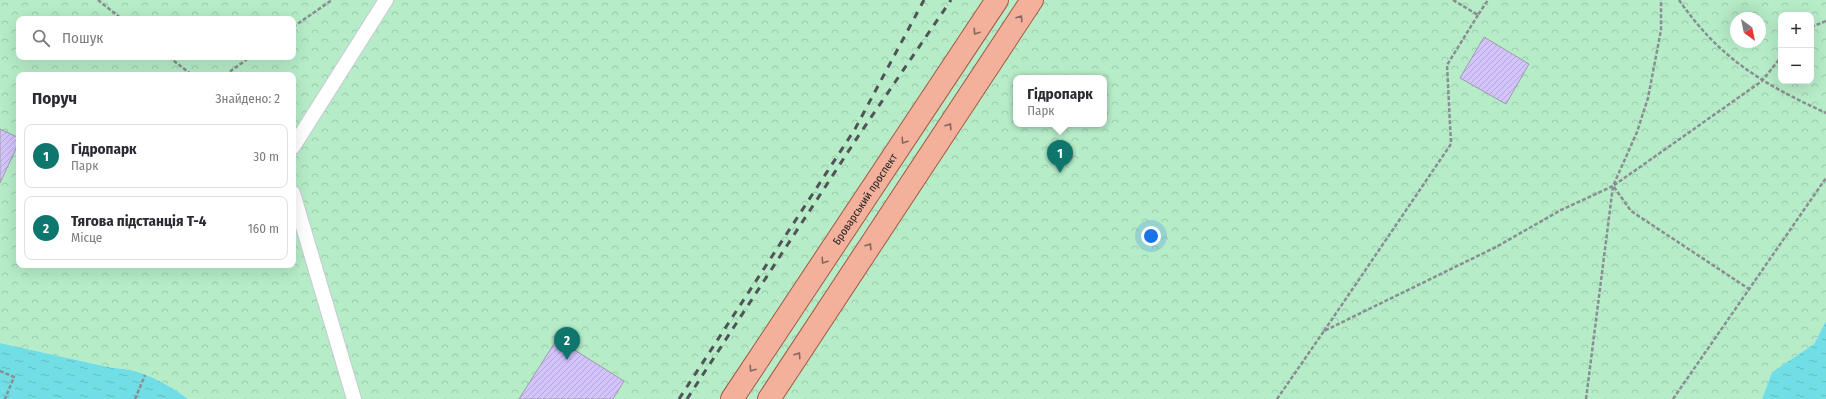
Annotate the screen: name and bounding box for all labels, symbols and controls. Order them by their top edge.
north arrow [1730,12,1766,48]
map controls [1778,12,1814,84]
button: + [1778,12,1814,48]
one-way arrow [1015,15,1022,22]
search box [16,16,296,60]
icon: search [30,27,52,49]
one-way arrow [974,28,981,35]
text: Пошук [62,29,103,47]
button: − [1778,48,1814,84]
popup [1013,75,1107,127]
text: Гідропарк [1027,85,1093,103]
text: Поруч [32,88,77,109]
text: Знайдено: 2 [215,91,280,106]
text: Парк [1027,103,1054,118]
one-way arrow [944,123,952,130]
one-way arrow [901,137,909,144]
text: Гідропарк [71,140,137,158]
pin: 1 [1047,140,1073,173]
text: 1 [43,149,49,164]
text: 30 m [253,149,279,164]
street label: Броварський проспект [830,151,900,247]
text: Парк [71,158,98,173]
text: Тягова підстанція Т-4 [71,212,206,230]
text: 2 [43,221,49,236]
text: 160 m [248,221,279,236]
your location [1141,226,1161,246]
text: Місце [71,230,102,245]
one-way arrow [865,243,872,250]
one-way arrow [822,256,829,263]
pin: 2 [554,327,580,360]
one-way arrow [793,352,801,359]
one-way arrow [749,365,757,372]

